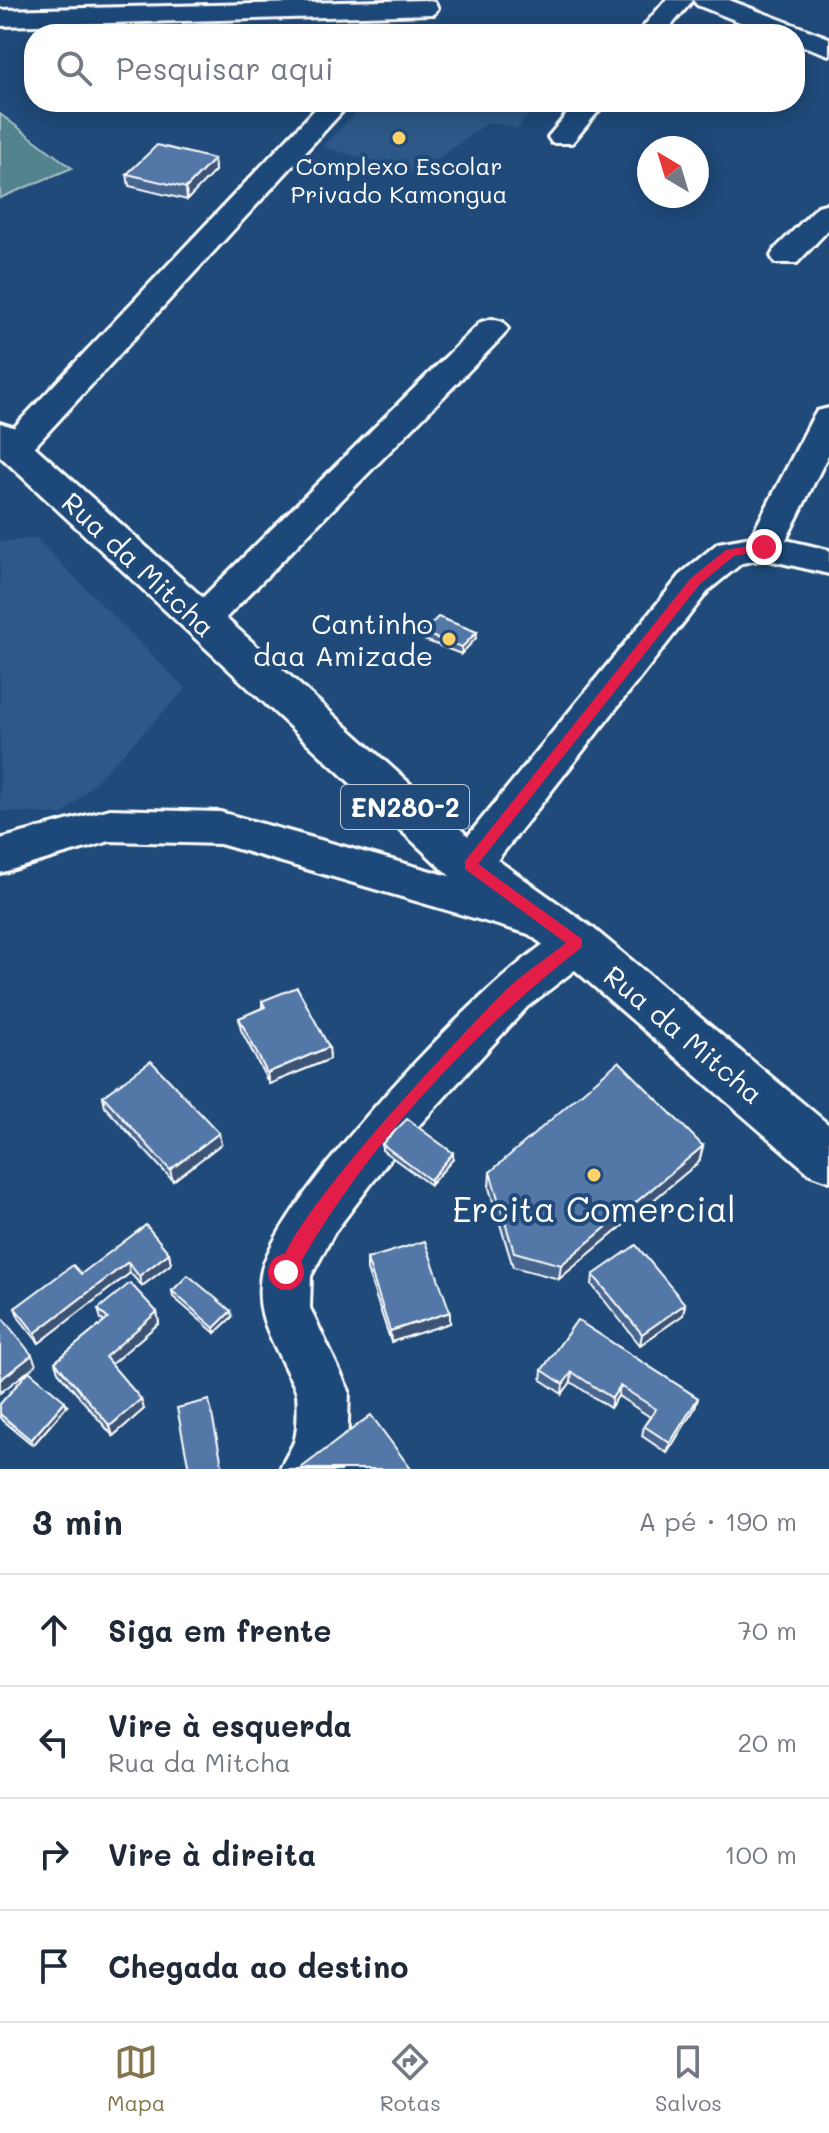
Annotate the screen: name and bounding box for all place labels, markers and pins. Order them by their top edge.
marker: Complexo Escolar Privado Kamongua [390,129,408,147]
place label: Complexo Escolar Privado Kamongua [290,150,508,209]
place label: Cantinho daa Amizade [253,605,433,673]
marker: Cantinho daa Amizade [440,630,458,648]
marker: Ercita Comercial [585,1166,603,1184]
place label: Ercita Comercial [452,1186,736,1231]

